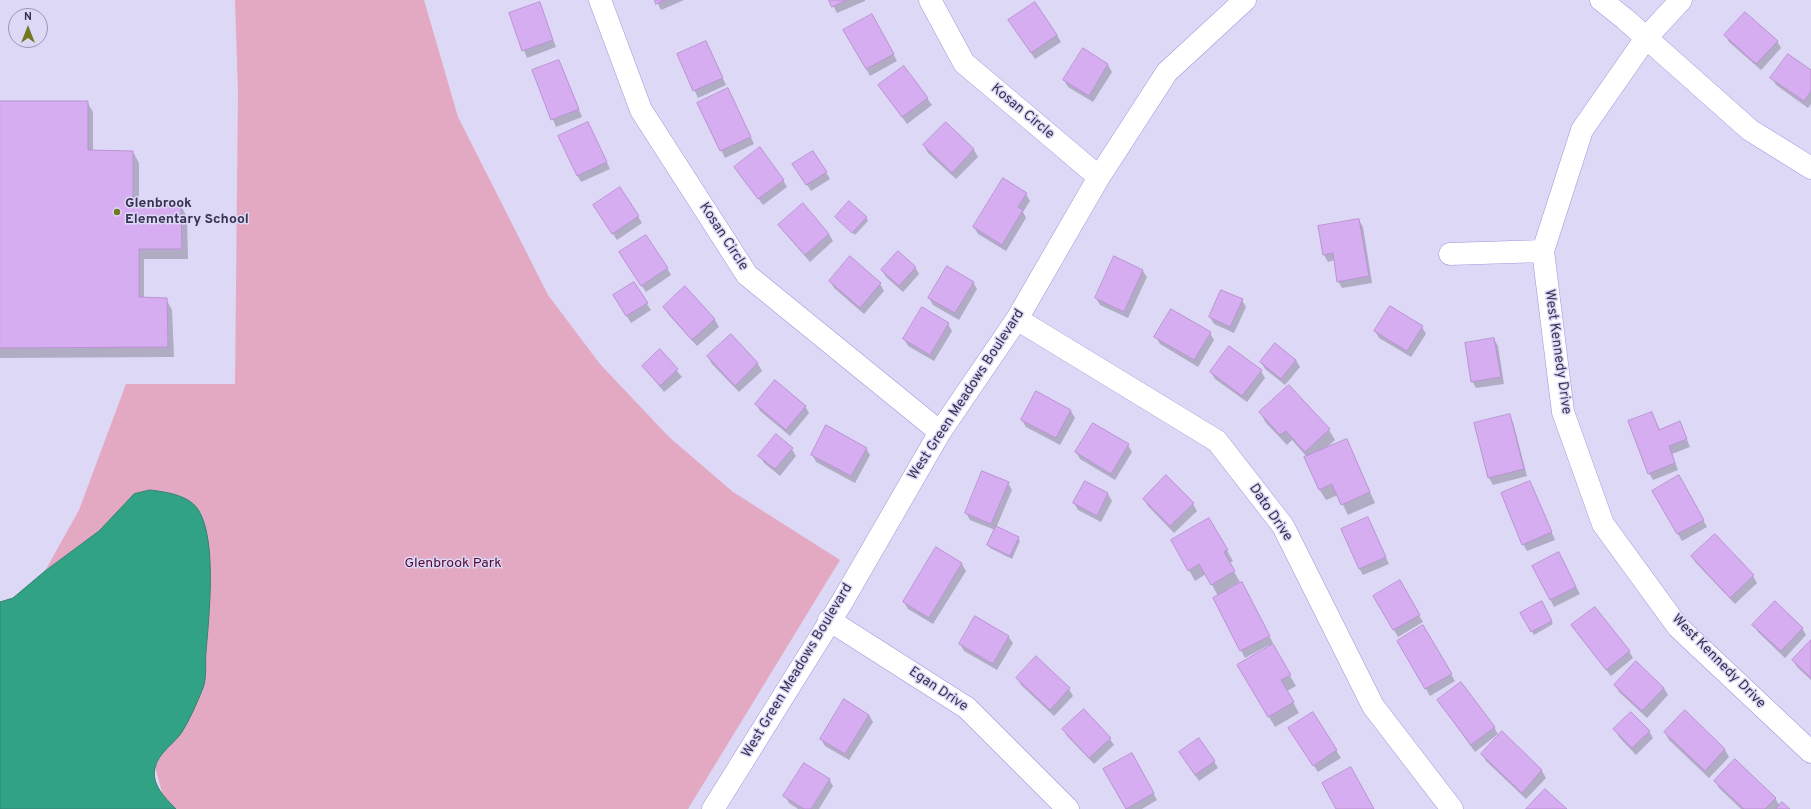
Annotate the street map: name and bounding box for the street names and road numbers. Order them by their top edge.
street label: Kosan Circle [987,81,1057,143]
street label: Kosan Circle [695,200,751,274]
street label: West Kennedy Drive [1540,288,1574,416]
street label: West Green Meadows Boulevard [905,306,1029,484]
street label: Dato Drive [1245,481,1295,545]
street label: West Green Meadows Boulevard [739,581,857,761]
street label: West Kennedy Drive [1667,611,1769,713]
street label: Egan Drive [905,664,971,716]

